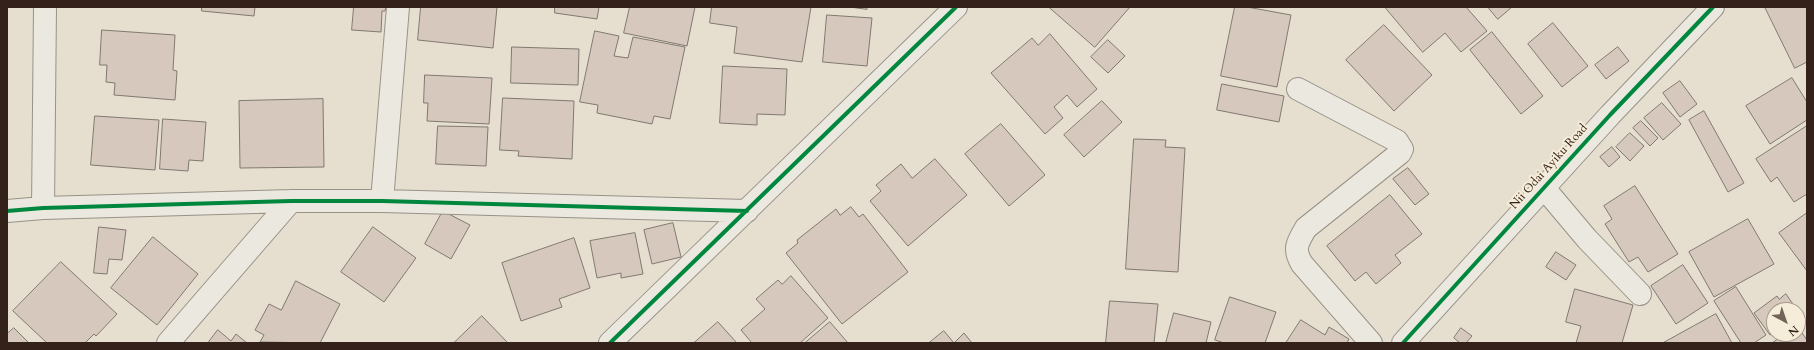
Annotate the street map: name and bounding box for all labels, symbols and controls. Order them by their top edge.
street label: Nii Odai Ayiku Road [1507,121,1591,213]
north arrow [1766,302,1806,342]
text: N [1785,322,1802,340]

